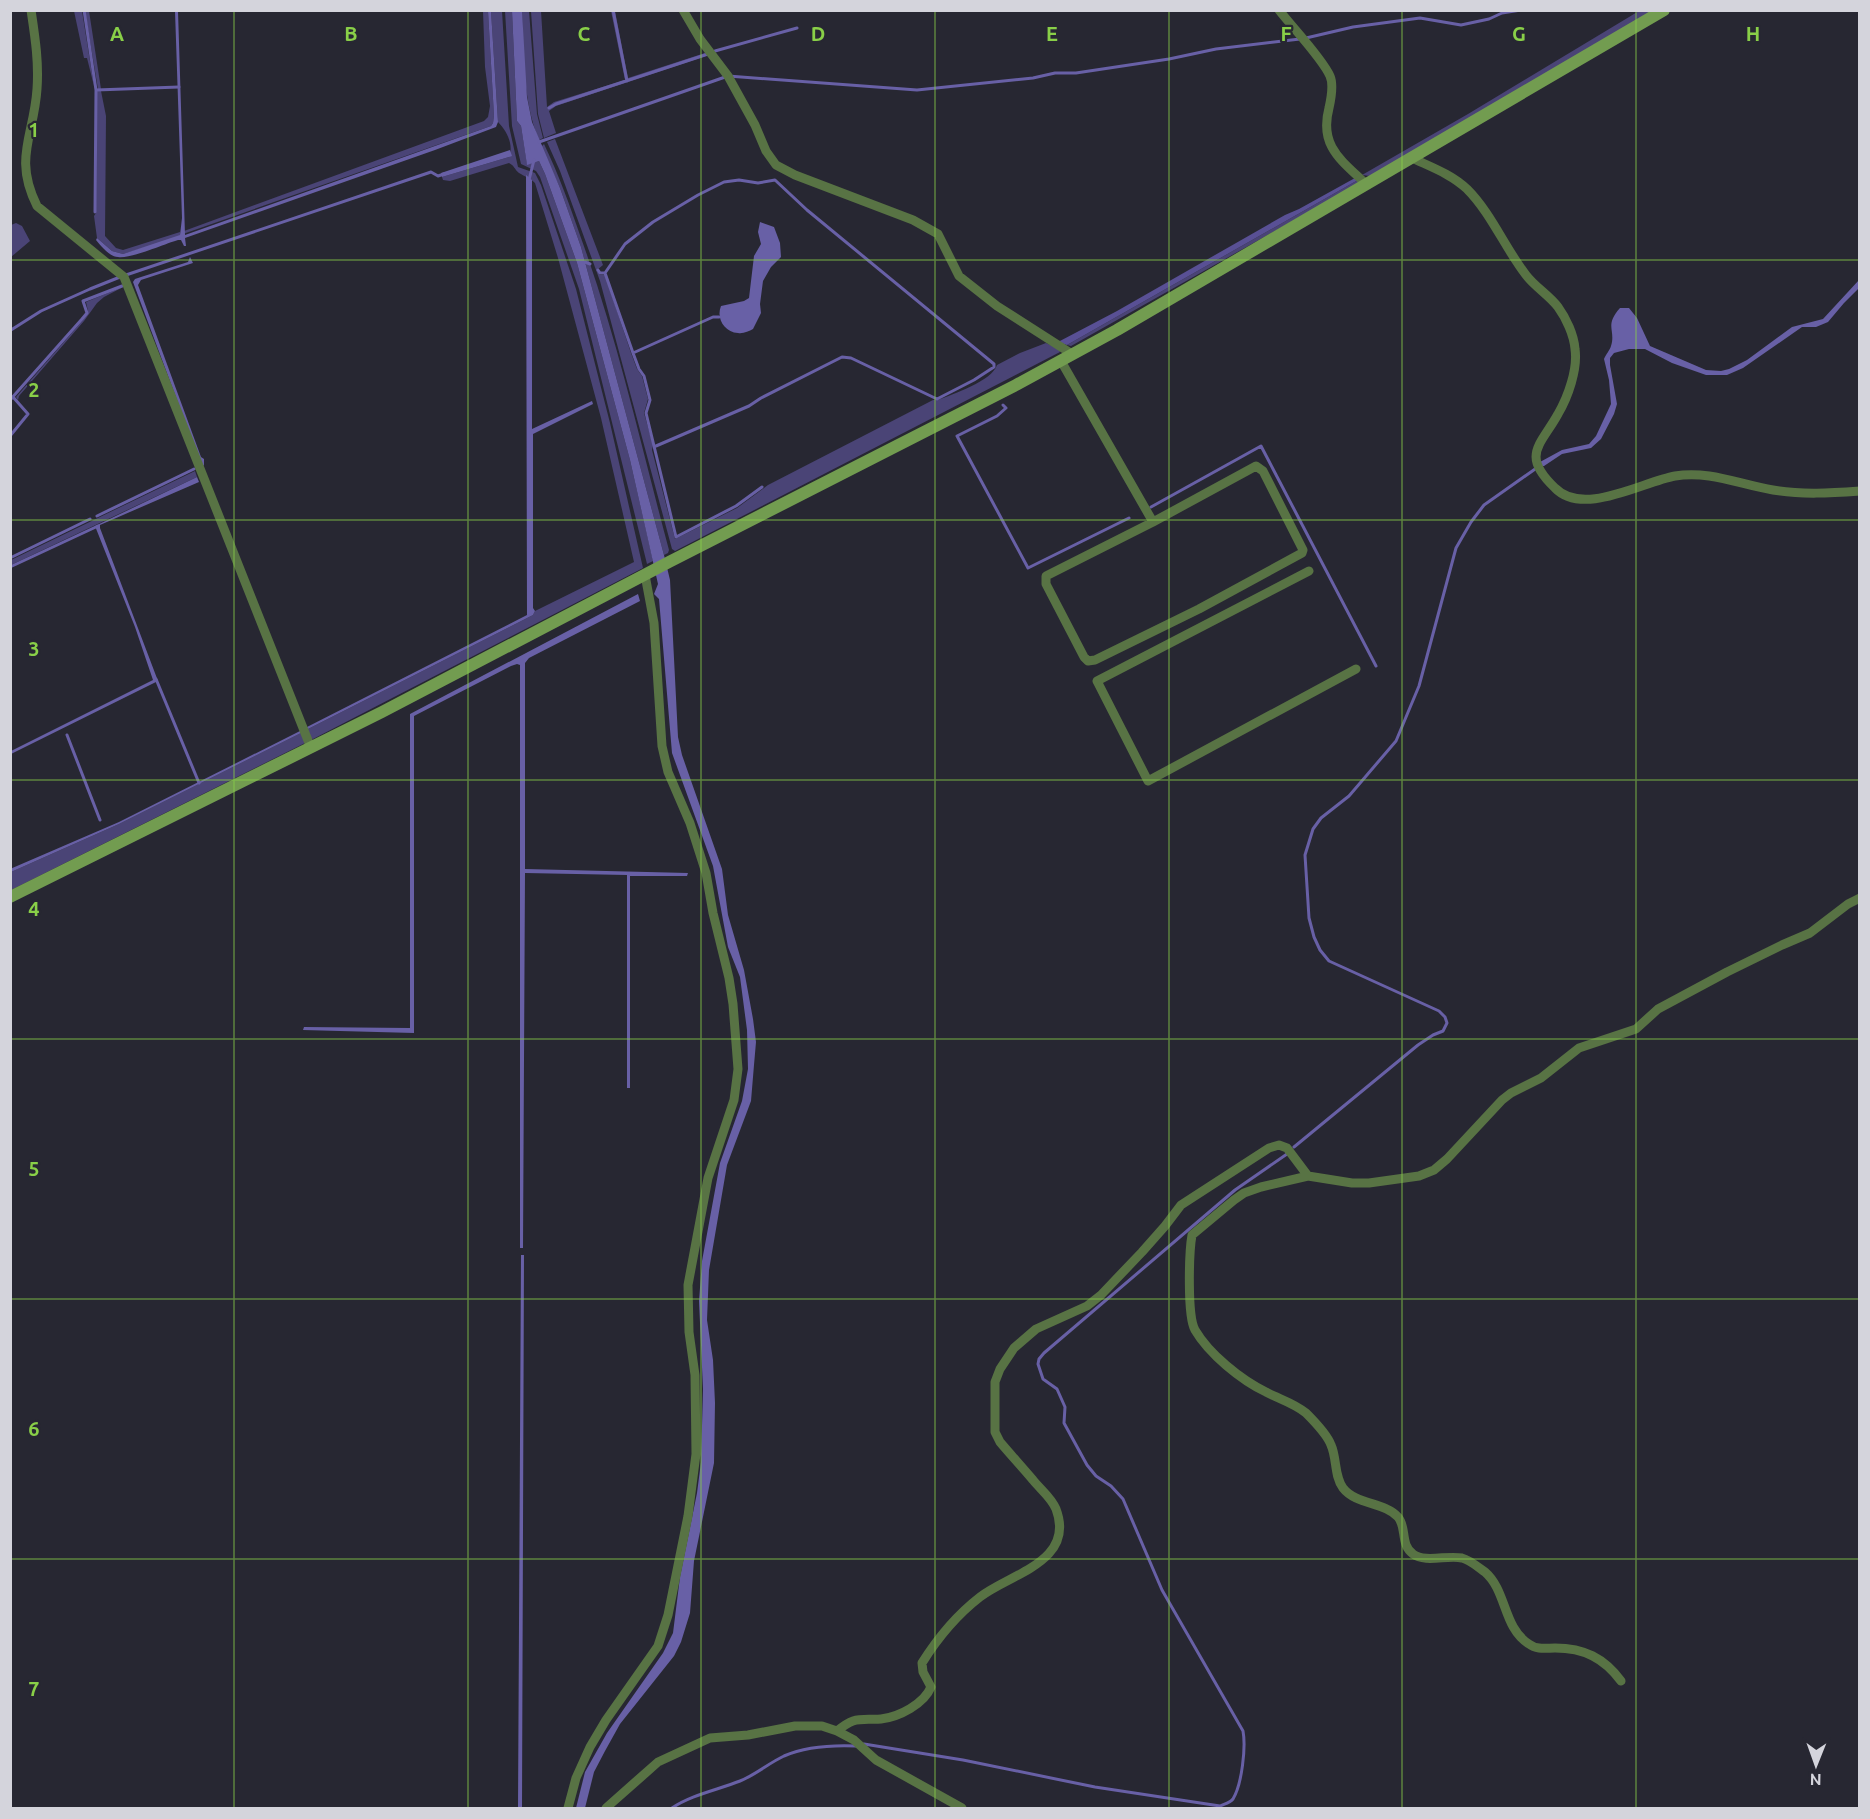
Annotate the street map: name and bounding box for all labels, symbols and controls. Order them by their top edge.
text: A [110,22,124,45]
text: B [344,22,358,45]
text: C [578,22,591,45]
text: D [811,22,825,45]
text: E [1046,22,1058,45]
text: F [1280,22,1292,45]
text: G [1512,22,1526,45]
text: H [1746,22,1760,45]
text: 1 [28,118,40,141]
text: 2 [28,378,40,401]
text: 3 [28,637,40,660]
text: 4 [28,897,40,920]
text: 5 [28,1157,40,1180]
text: 6 [28,1417,40,1440]
text: 7 [28,1677,40,1700]
north arrow [1786,1735,1846,1795]
text: N [1810,1771,1822,1789]

